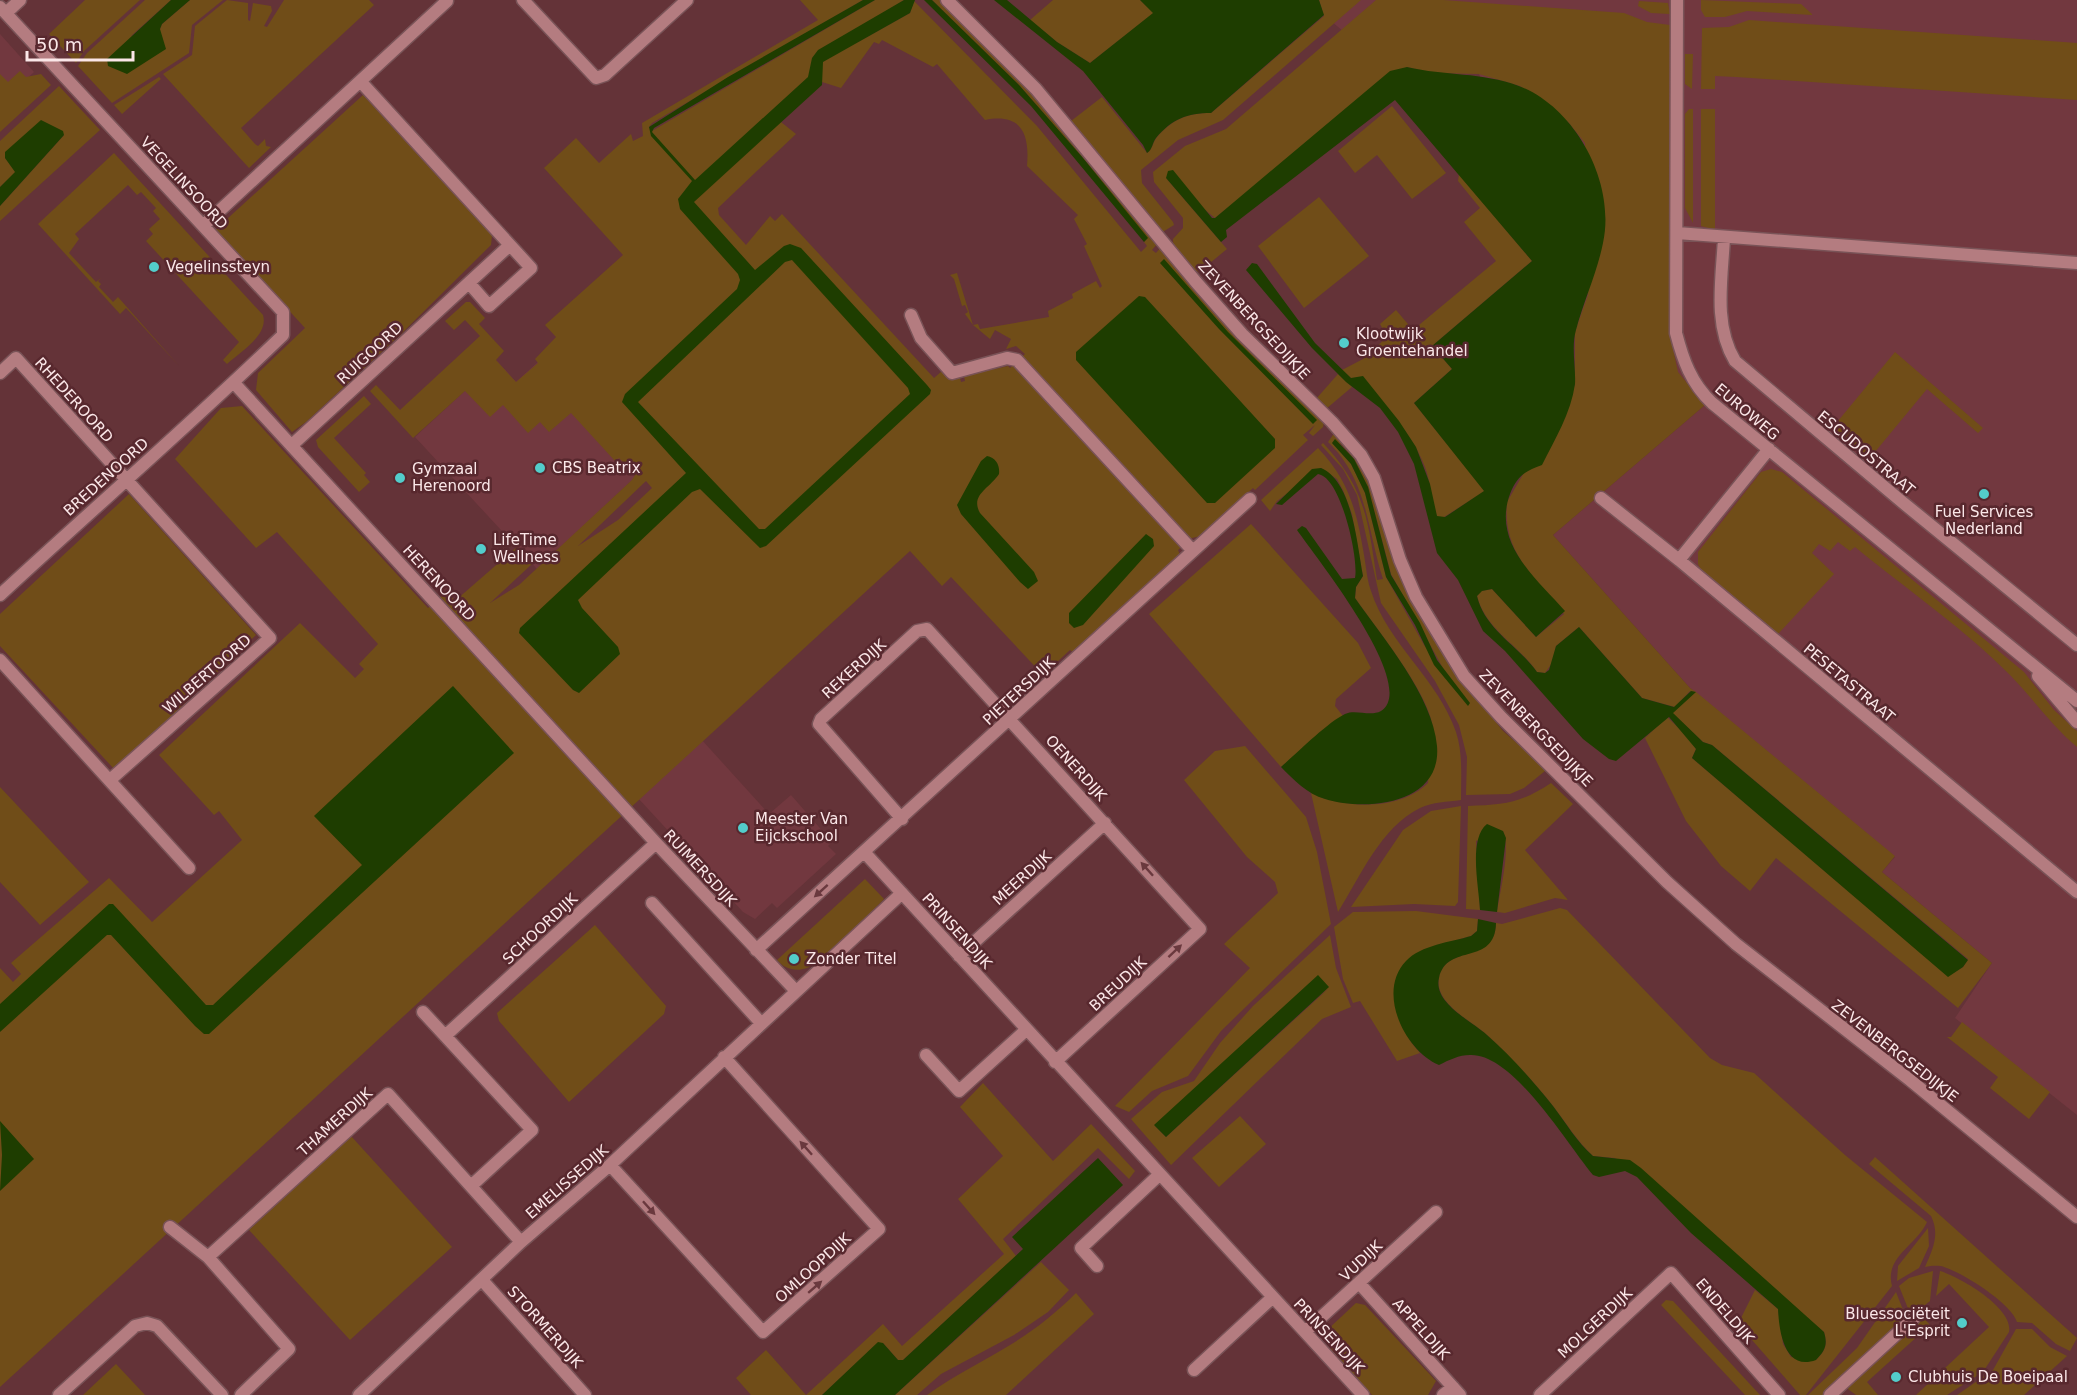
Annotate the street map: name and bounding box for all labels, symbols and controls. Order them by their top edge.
scale bar [27,24,134,62]
text: 50 m [36,34,82,55]
street label: VEGELINSOORD [137,133,231,233]
street label: ZEVENBERGSEDIJKJE [1194,257,1314,383]
place label: Vegelinssteyn [166,258,270,276]
marker: Vegelinssteyn [147,260,161,274]
street label: RUIGOORD [333,318,407,388]
place label: Klootwijk Groentehandel [1356,325,1468,360]
marker: Klootwijk Groentehandel [1337,336,1351,350]
street label: RHEDEROORD [31,354,117,446]
street label: EUROWEG [1711,380,1783,444]
street label: ESCUDOSTRAAT [1814,407,1919,499]
street label: BREDENOORD [60,434,152,520]
place label: CBS Beatrix [552,459,641,477]
place label: Gymzaal Herenoord [412,460,491,495]
marker: CBS Beatrix [533,461,547,475]
marker: Gymzaal Herenoord [393,471,407,485]
marker: Fuel Services Nederland [1977,487,1991,501]
place label: Fuel Services Nederland [1935,503,2034,538]
place label: LifeTime Wellness [493,531,559,566]
street label: HERENOORD [399,541,479,625]
marker: LifeTime Wellness [474,542,488,556]
street label: WILBERTOORD [159,631,255,717]
street label: REKERDIJK [818,635,891,702]
street label: PESETASTRAAT [1800,640,1899,727]
street label: PIETERSDIJK [979,652,1060,729]
street label: ZEVENBERGSEDIJKJE [1475,666,1597,790]
street label: OENERDIJK [1042,731,1111,806]
place label: Meester Van Eijckschool [755,810,848,845]
marker: Meester Van Eijckschool [736,821,750,835]
street label: RUIMERSDIJK [660,826,741,911]
street label: MEERDIJK [989,846,1056,909]
one-way arrow [1140,862,1154,877]
one-way arrow [814,884,829,898]
street label: SCHOORDIJK [499,889,582,968]
street label: PRINSENDIJK [918,889,996,973]
one-way arrow [1168,944,1183,958]
place label: Zonder Titel [806,950,897,968]
marker: Zonder Titel [787,952,801,966]
street label: BREUDIJK [1086,952,1151,1015]
street label: ZEVENBERGSEDIJKJE [1828,996,1962,1106]
street label: THAMERDIJK [293,1083,377,1161]
street label: EMELISSEDIJK [522,1141,613,1223]
one-way arrow [800,1141,813,1156]
one-way arrow [642,1201,656,1216]
street label: OMLOOPDIJK [772,1229,855,1307]
street label: VUDIJK [1336,1236,1387,1285]
street label: ENDELDIJK [1692,1275,1759,1348]
one-way arrow [807,1281,822,1294]
street label: STORMERDIJK [504,1282,587,1373]
street label: MOLGERDIJK [1554,1283,1637,1362]
street label: PRINSENDIJK [1290,1295,1369,1378]
street label: APPELDIJK [1389,1295,1454,1364]
place label: Bluessociëteit L'Esprit [1845,1305,1950,1340]
marker: Bluessociëteit L'Esprit [1955,1316,1969,1330]
place label: Clubhuis De Boeipaal [1908,1368,2068,1386]
marker: Clubhuis De Boeipaal [1889,1370,1903,1384]

